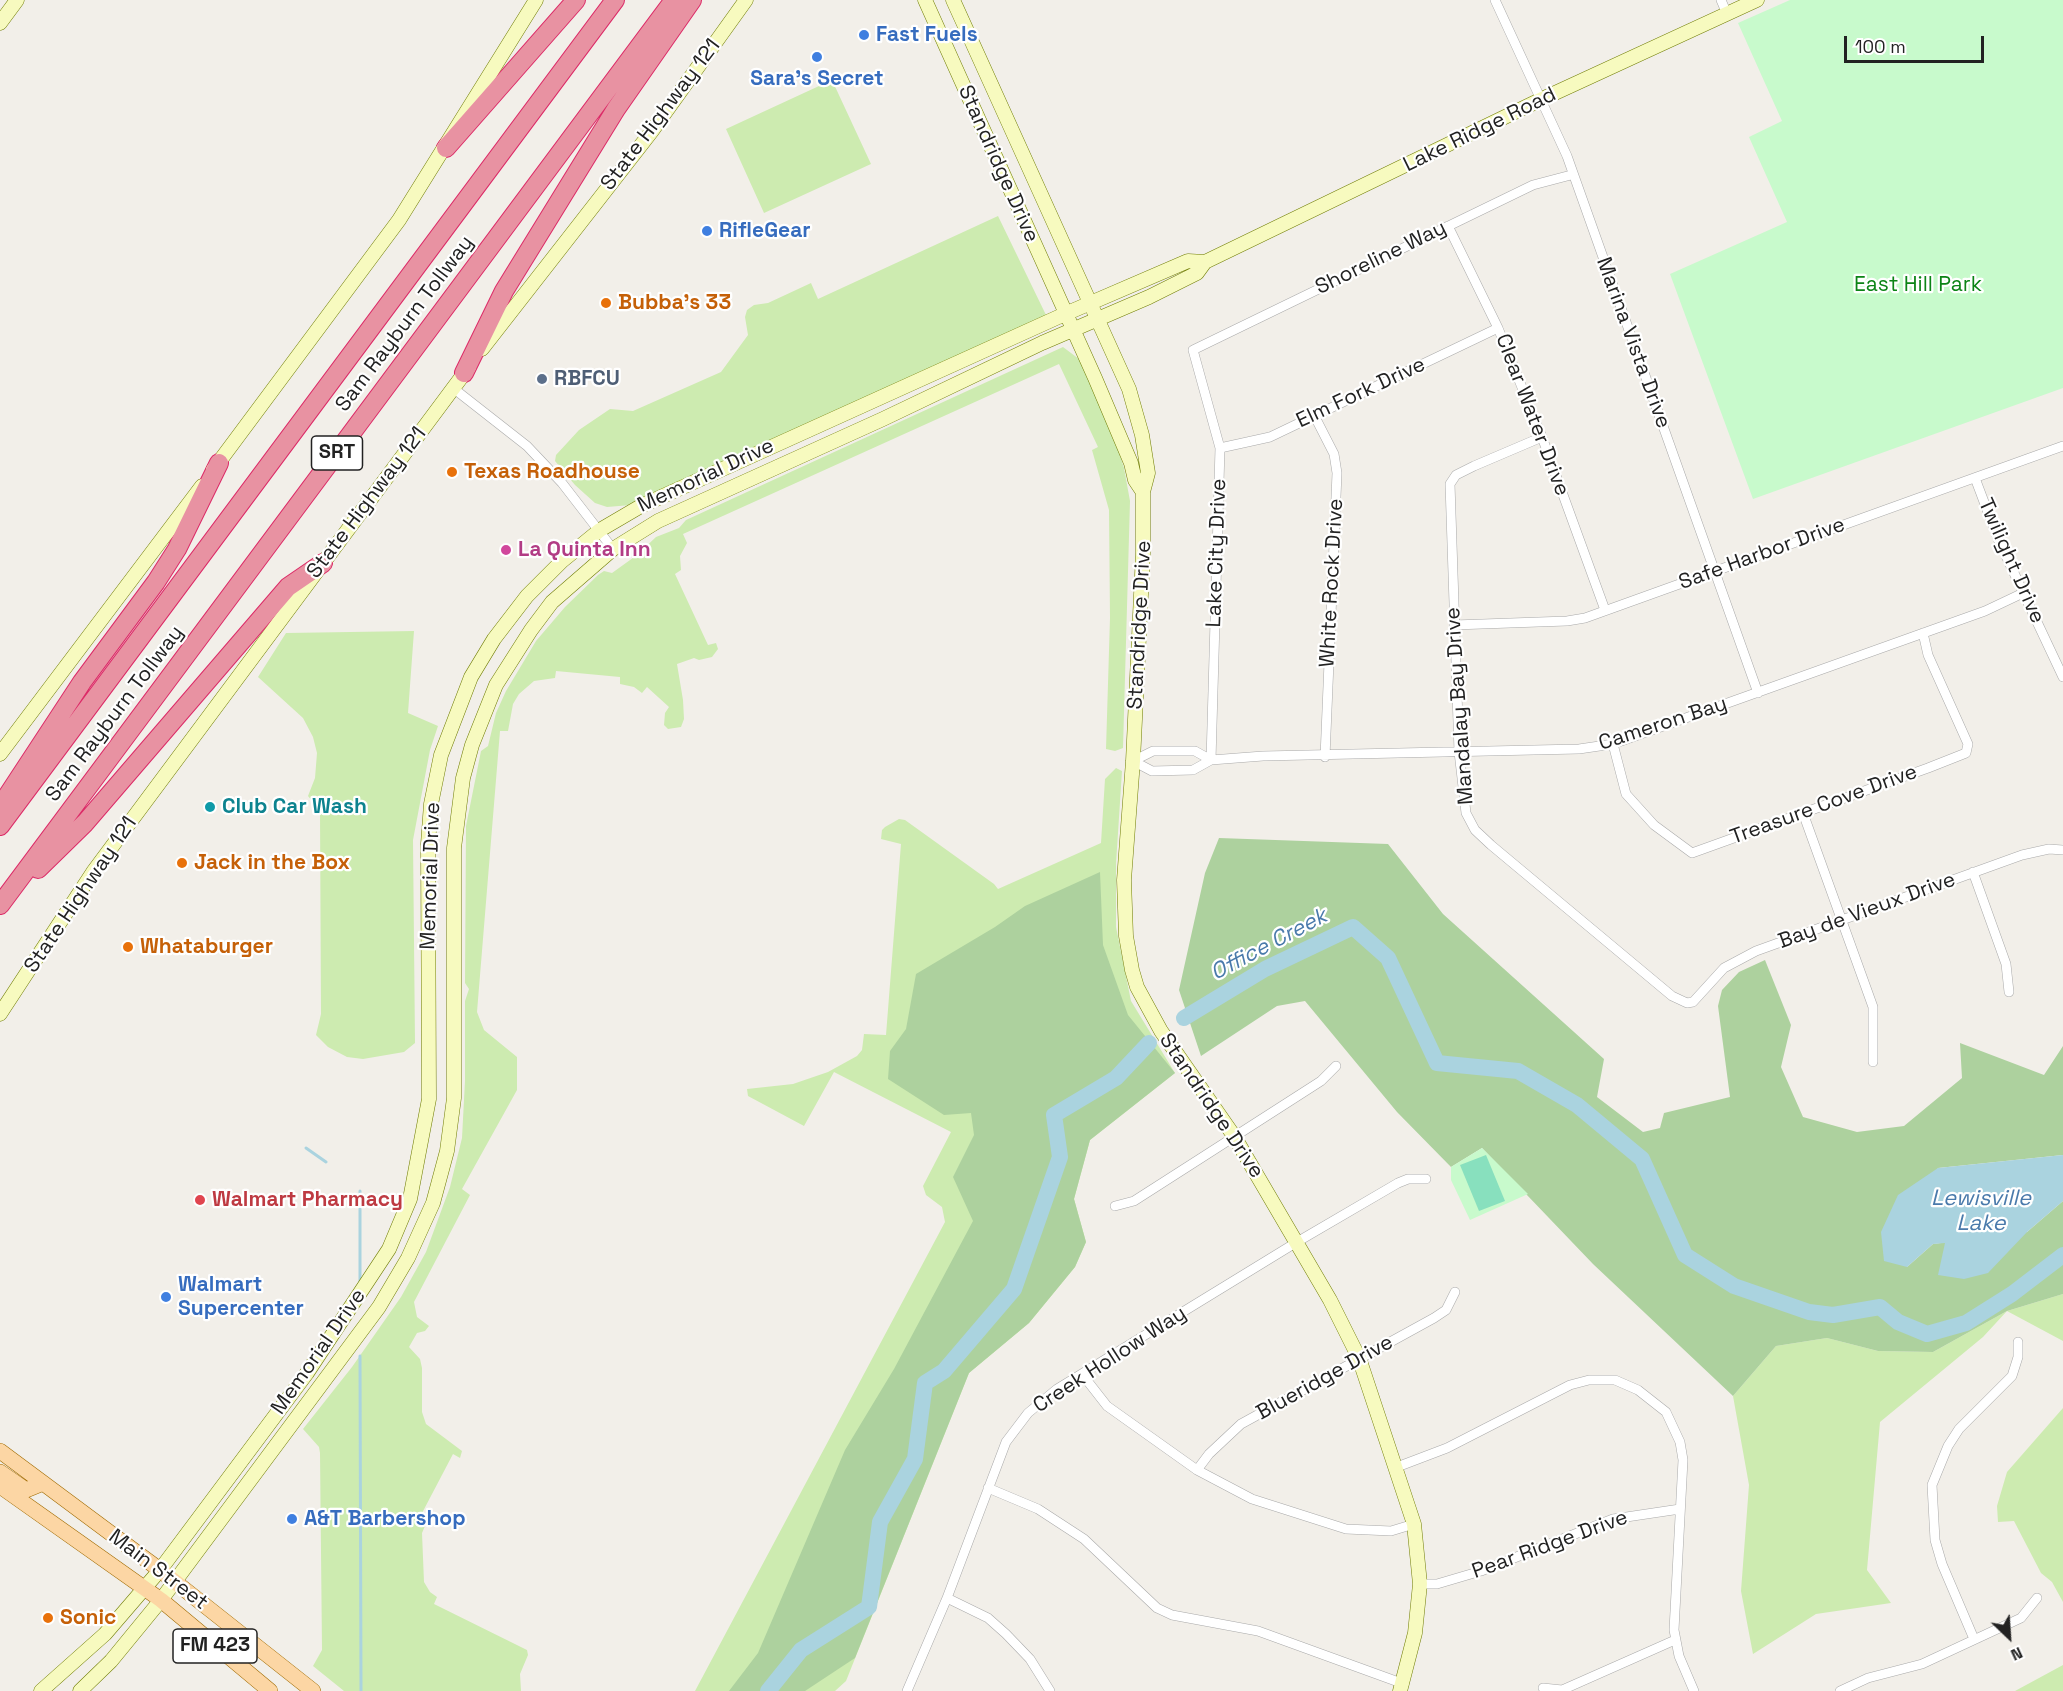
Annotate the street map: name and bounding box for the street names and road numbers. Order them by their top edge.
street label: State Highway 121 [596,34,726,196]
street label: Standridge Drive [952,82,1044,246]
street label: Lake Ridge Road [1399,82,1561,178]
street label: Shoreline Way [1311,215,1451,301]
street label: Sam Rayburn Tollway [331,231,479,417]
street label: Marina Vista Drive [1590,254,1676,432]
street label: Clear Water Drive [1490,330,1574,500]
street label: Elm Fork Drive [1292,352,1430,434]
street label: State Highway 121 [302,422,432,584]
street label: Memorial Drive [634,433,778,519]
road number: SRT [312,436,362,470]
street label: Lake City Drive [1202,478,1232,628]
street label: Twilight Drive [1972,494,2050,628]
street label: White Rock Drive [1315,498,1349,668]
street label: Safe Harbor Drive [1676,512,1848,596]
street label: Standridge Drive [1123,540,1157,710]
street label: Mandalay Bay Drive [1441,606,1479,806]
street label: Sam Rayburn Tollway [41,621,189,807]
street label: Cameron Bay [1596,691,1730,757]
street label: Treasure Cove Drive [1727,759,1921,851]
street label: Memorial Drive [416,802,446,950]
street label: State Highway 121 [19,812,143,978]
street label: Bay de Vieux Drive [1775,867,1959,955]
street label: Standridge Drive [1153,1029,1269,1183]
street label: Memorial Drive [266,1284,372,1420]
street label: Creek Hollow Way [1029,1301,1191,1419]
street label: Blueridge Drive [1252,1330,1398,1426]
street label: Pear Ridge Drive [1469,1505,1631,1585]
street label: Main Street [103,1524,213,1616]
road number: FM 423 [173,1629,257,1663]

